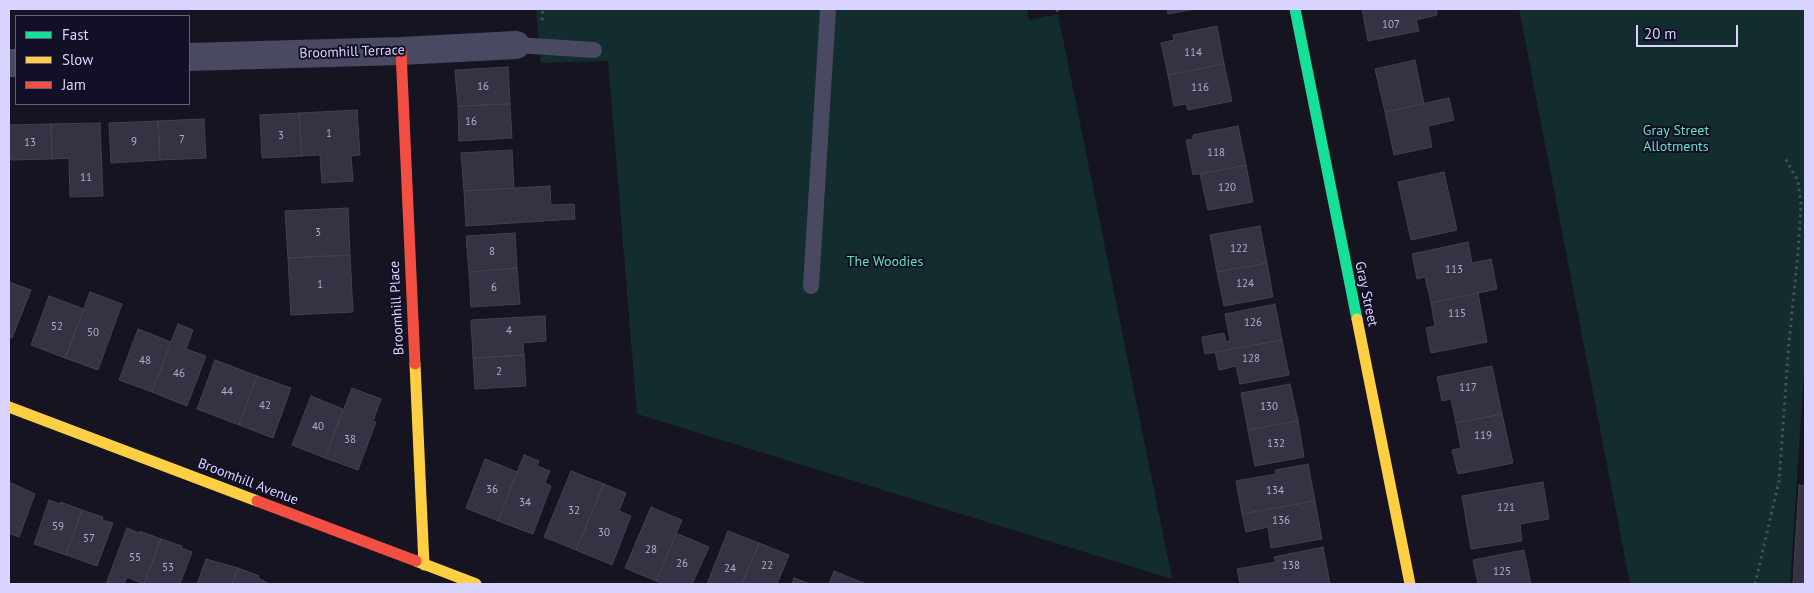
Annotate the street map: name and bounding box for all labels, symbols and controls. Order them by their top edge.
legend [15,15,190,105]
scale bar [1639,15,1742,47]
house number: 107 [1382,18,1400,32]
text: 20 m [1644,24,1677,43]
text: Fast [62,25,89,44]
street label: Broomhill Terrace [299,42,405,62]
house number: 114 [1184,46,1202,60]
text: Slow [62,50,93,69]
text: Jam [62,75,86,94]
house number: 16 [477,80,489,94]
house number: 116 [1191,81,1209,95]
house number: 16 [465,115,477,129]
park label: Gray Street Allotments [1643,123,1709,156]
house number: 1 [326,127,332,141]
house number: 3 [278,129,284,143]
house number: 7 [179,133,185,147]
house number: 9 [131,135,137,149]
house number: 13 [24,136,36,150]
house number: 118 [1207,146,1225,160]
house number: 11 [80,171,92,185]
house number: 120 [1218,181,1236,195]
house number: 3 [315,226,321,240]
house number: 122 [1230,242,1248,256]
house number: 8 [489,245,495,259]
park label: The Woodies [847,254,923,270]
street label: Broomhill Place [386,260,408,356]
street label: Gray Street [1351,260,1381,328]
house number: 113 [1445,263,1463,277]
house number: 124 [1236,277,1254,291]
house number: 1 [317,278,323,292]
house number: 6 [491,281,497,295]
house number: 115 [1448,307,1466,321]
house number: 126 [1244,316,1262,330]
house number: 52 [51,320,63,334]
house number: 4 [506,324,512,338]
house number: 50 [87,326,99,340]
house number: 128 [1242,352,1260,366]
house number: 48 [139,354,151,368]
house number: 2 [496,365,502,379]
house number: 46 [173,367,185,381]
house number: 117 [1459,381,1477,395]
house number: 44 [221,385,233,399]
house number: 42 [259,399,271,413]
house number: 130 [1260,400,1278,414]
house number: 40 [312,420,324,434]
house number: 119 [1474,429,1492,443]
house number: 38 [344,433,356,447]
house number: 132 [1267,437,1285,451]
street label: Broomhill Avenue [195,455,301,509]
house number: 36 [486,483,498,497]
house number: 134 [1266,484,1284,498]
house number: 34 [519,496,531,510]
house number: 121 [1497,501,1515,515]
house number: 32 [568,504,580,518]
house number: 136 [1272,514,1290,528]
house number: 59 [52,520,64,534]
house number: 30 [598,526,610,540]
house number: 57 [83,532,95,546]
house number: 28 [645,543,657,557]
house number: 55 [129,551,141,565]
house number: 26 [676,557,688,571]
house number: 22 [761,559,773,573]
house number: 138 [1282,559,1300,573]
house number: 53 [162,561,174,575]
house number: 24 [724,562,736,576]
house number: 125 [1493,565,1511,579]

